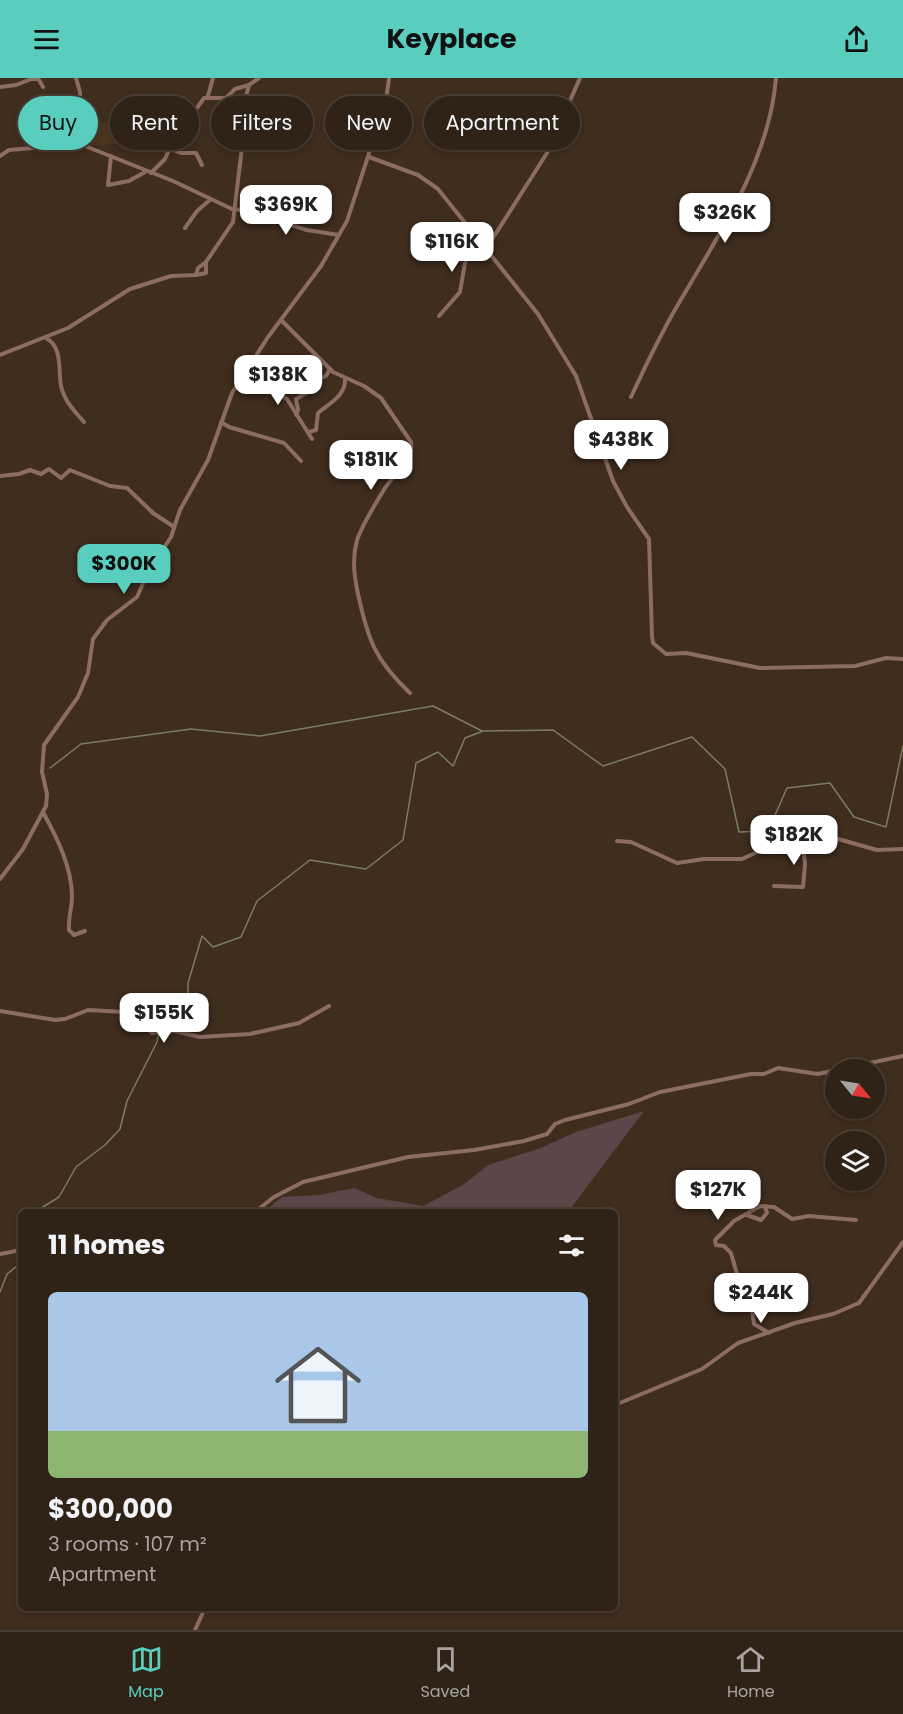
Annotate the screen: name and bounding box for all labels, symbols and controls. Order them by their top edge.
text: Keyplace [386,20,517,57]
icon: menu [30,23,63,56]
icon: share [840,23,873,56]
chip: Buy [18,96,98,150]
chip: Rent [110,96,199,150]
chip: Filters [211,96,313,150]
chip: New [325,96,412,150]
chip: Apartment [424,96,580,150]
pin: $369K [244,185,328,236]
text: $369K [254,190,318,218]
pin: $326K [683,193,767,244]
text: $326K [693,198,757,226]
pin: $116K [410,222,494,273]
text: $116K [425,227,479,255]
pin: $138K [236,355,320,406]
text: $138K [248,360,308,388]
pin: $438K [579,420,663,471]
text: $438K [588,425,654,453]
pin: $181K [329,440,413,491]
text: $181K [343,445,399,473]
pin: $300K [82,544,166,595]
text: $300K [91,549,157,577]
pin: $182K [752,815,836,866]
text: $182K [765,820,824,848]
pin: $155K [122,993,206,1044]
text: $155K [134,998,194,1026]
north arrow [825,1059,885,1119]
map controls [825,1059,885,1191]
button: layers [825,1131,885,1191]
pin: $127K [676,1170,760,1221]
text: $127K [690,1175,746,1203]
text: 11 homes [48,1227,165,1263]
icon: filters [555,1229,588,1262]
pin: $244K [719,1273,803,1324]
text: $244K [728,1278,794,1306]
icon: home [264,1331,372,1439]
text: $300,000 [48,1491,173,1527]
text: 3 rooms · 107 m² [48,1530,207,1558]
text: Apartment [48,1560,156,1588]
tab: Map [128,1643,164,1704]
tab: Saved [420,1643,470,1704]
tab: Home [727,1643,775,1704]

